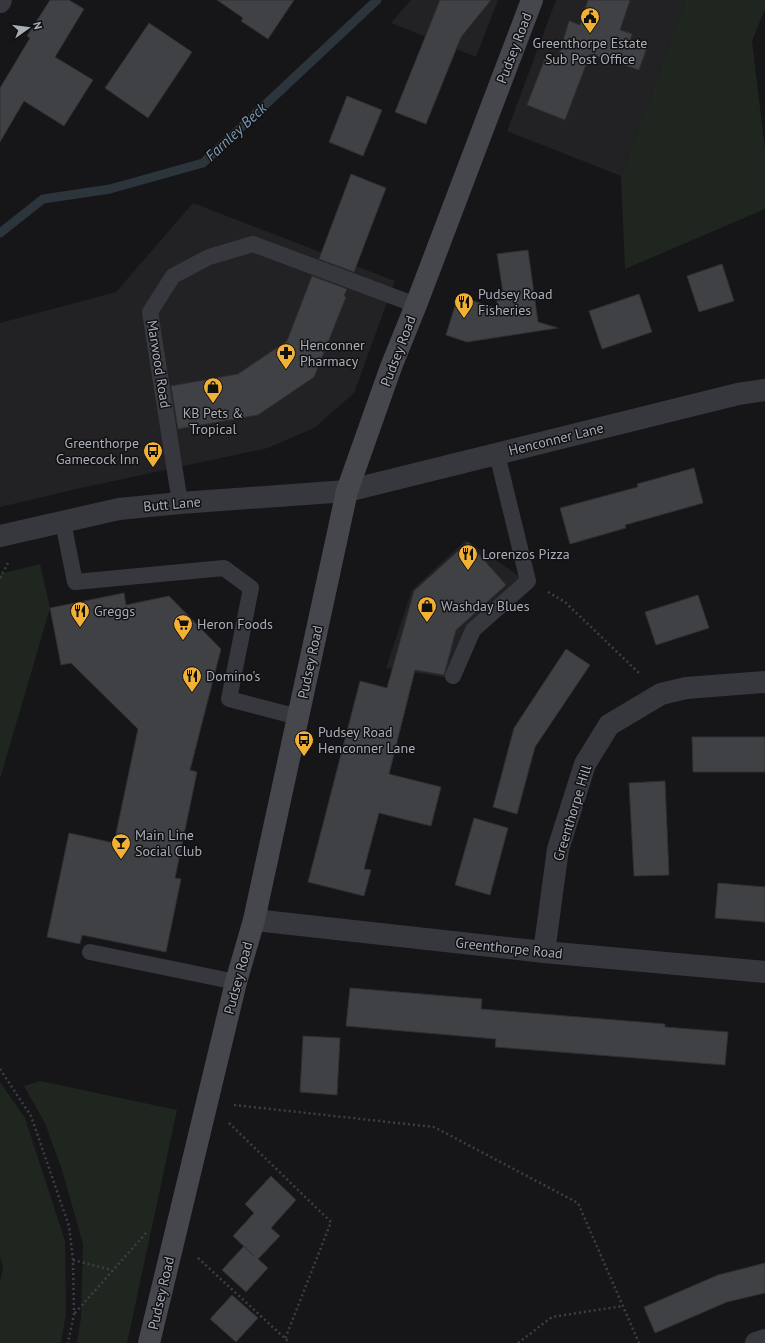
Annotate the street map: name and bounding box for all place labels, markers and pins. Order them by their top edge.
public building icon: Greenthorpe Estate Sub Post Office [579,6,601,34]
place label: Greenthorpe Estate Sub Post Office [533,34,647,68]
place label: Pudsey Road Fisheries [478,285,553,319]
restaurant icon: Pudsey Road Fisheries [453,291,475,319]
place label: Henconner Pharmacy [300,336,365,370]
pharmacy icon: Henconner Pharmacy [275,342,297,370]
shop icon: KB Pets & Tropical [202,376,224,404]
place label: KB Pets & Tropical [183,404,243,438]
place label: Greenthorpe Gamecock Inn [56,434,139,468]
bus stop icon: Greenthorpe Gamecock Inn [142,440,164,468]
restaurant icon: Lorenzos Pizza [457,543,479,571]
place label: Lorenzos Pizza [482,545,570,563]
shop icon: Washday Blues [416,595,438,623]
place label: Washday Blues [441,597,530,615]
restaurant icon: Greggs [69,600,91,628]
place label: Greggs [94,602,135,620]
supermarket icon: Heron Foods [172,613,194,641]
place label: Heron Foods [197,615,273,633]
restaurant icon: Domino's [181,665,203,693]
place label: Domino's [206,667,260,685]
place label: Pudsey Road Henconner Lane [318,723,415,757]
bus stop icon: Pudsey Road Henconner Lane [293,729,315,757]
place label: Main Line Social Club [135,826,202,860]
bar icon: Main Line Social Club [110,832,132,860]

